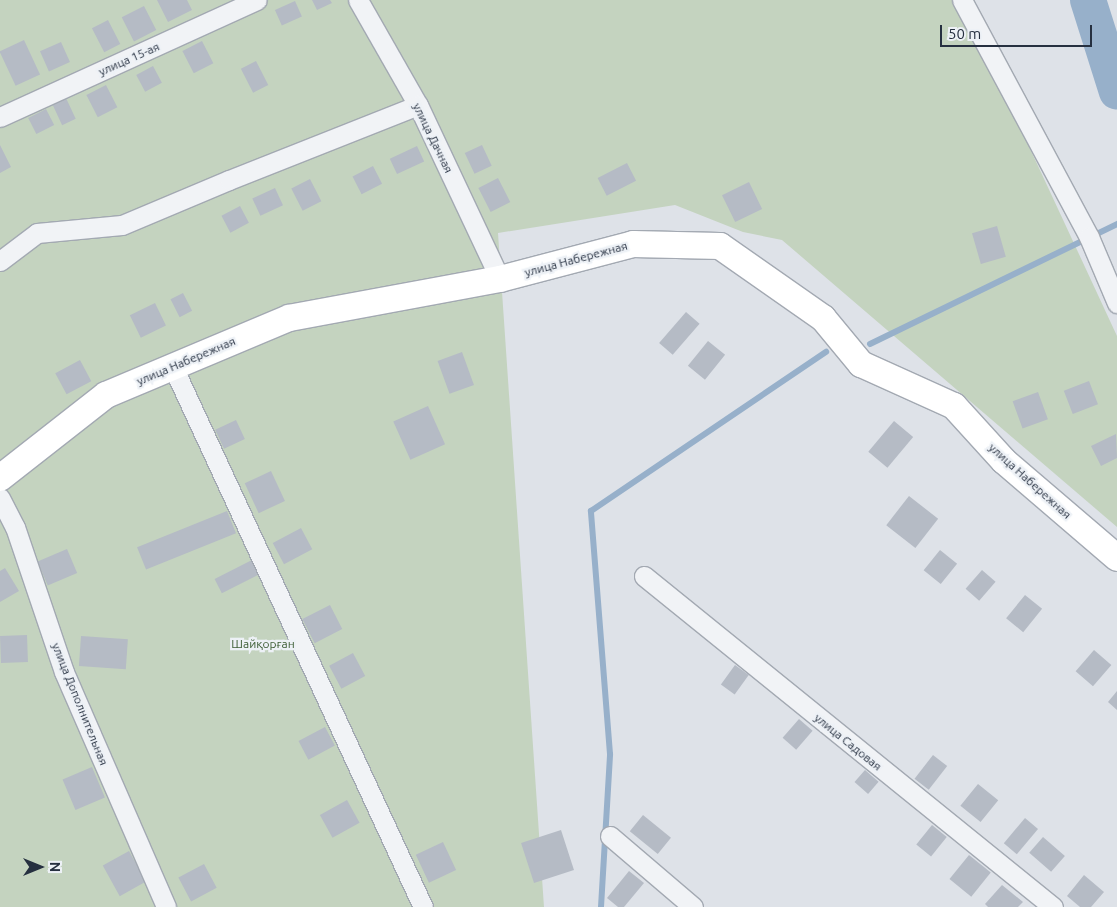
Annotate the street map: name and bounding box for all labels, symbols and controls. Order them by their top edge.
scale bar [942,15,1094,47]
text: 50 m [948,25,981,42]
street label: улица 15-ая [96,39,162,79]
street label: улица Дачная [410,101,456,175]
street label: улица Набережная [523,238,629,280]
street label: улица Набережная [134,334,238,388]
street label: улица Набережная [986,440,1074,522]
park label: Шайқорған [231,637,295,651]
street label: улица Дополнительная [49,641,111,767]
street label: улица Садовая [811,710,885,774]
north arrow [15,842,65,892]
text: N [47,862,63,872]

